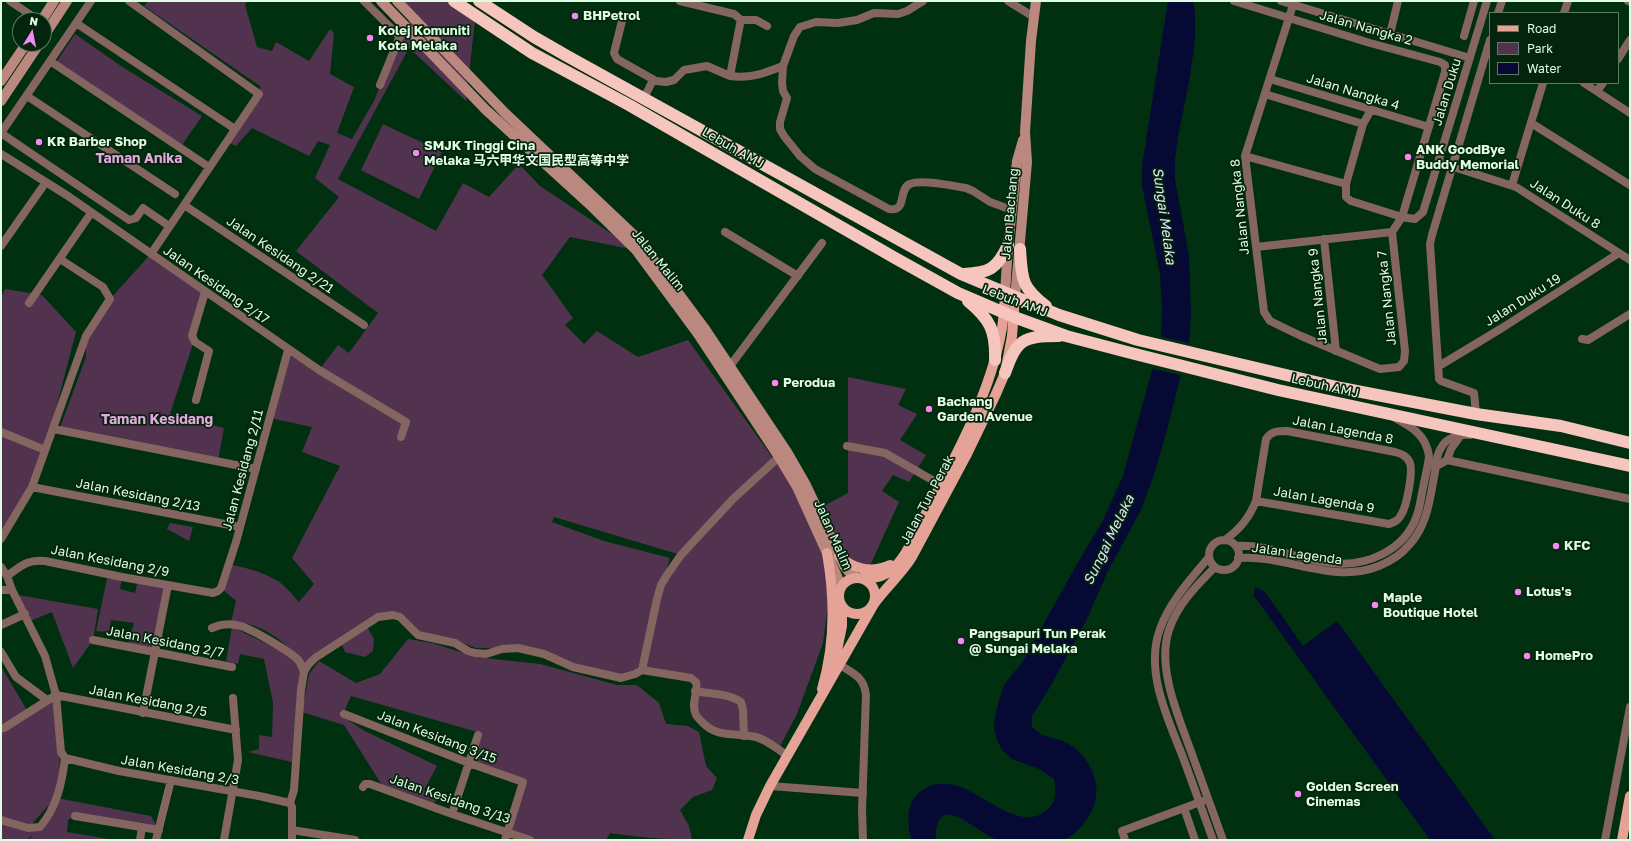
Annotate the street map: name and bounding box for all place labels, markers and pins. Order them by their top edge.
place label: BHPetrol [583,8,640,24]
marker: BHPetrol [570,11,580,21]
place label: Kolej Komuniti Kota Melaka [378,23,470,54]
marker: Kolej Komuniti Kota Melaka [365,33,375,43]
place label: KR Barber Shop [47,134,147,150]
marker: KR Barber Shop [34,137,44,147]
place label: SMJK Tinggi Cina Melaka 马六甲华文国民型高等中学 [424,138,629,169]
place label: ANK GoodBye Buddy Memorial [1416,142,1519,173]
marker: SMJK Tinggi Cina Melaka 马六甲华文国民型高等中学 [411,148,421,158]
marker: ANK GoodBye Buddy Memorial [1403,152,1413,162]
place label: Perodua [783,375,835,391]
marker: Perodua [770,378,780,388]
place label: Bachang Garden Avenue [937,394,1033,425]
marker: Bachang Garden Avenue [924,404,934,414]
place label: KFC [1564,538,1590,554]
marker: KFC [1551,541,1561,551]
place label: Lotus's [1526,584,1572,600]
marker: Lotus's [1513,587,1523,597]
place label: Maple Boutique Hotel [1383,590,1478,621]
marker: Maple Boutique Hotel [1370,600,1380,610]
place label: Pangsapuri Tun Perak @ Sungai Melaka [969,626,1106,657]
marker: Pangsapuri Tun Perak @ Sungai Melaka [956,636,966,646]
place label: HomePro [1535,648,1593,664]
marker: HomePro [1522,651,1532,661]
place label: Golden Screen Cinemas [1306,779,1399,810]
marker: Golden Screen Cinemas [1293,789,1303,799]

